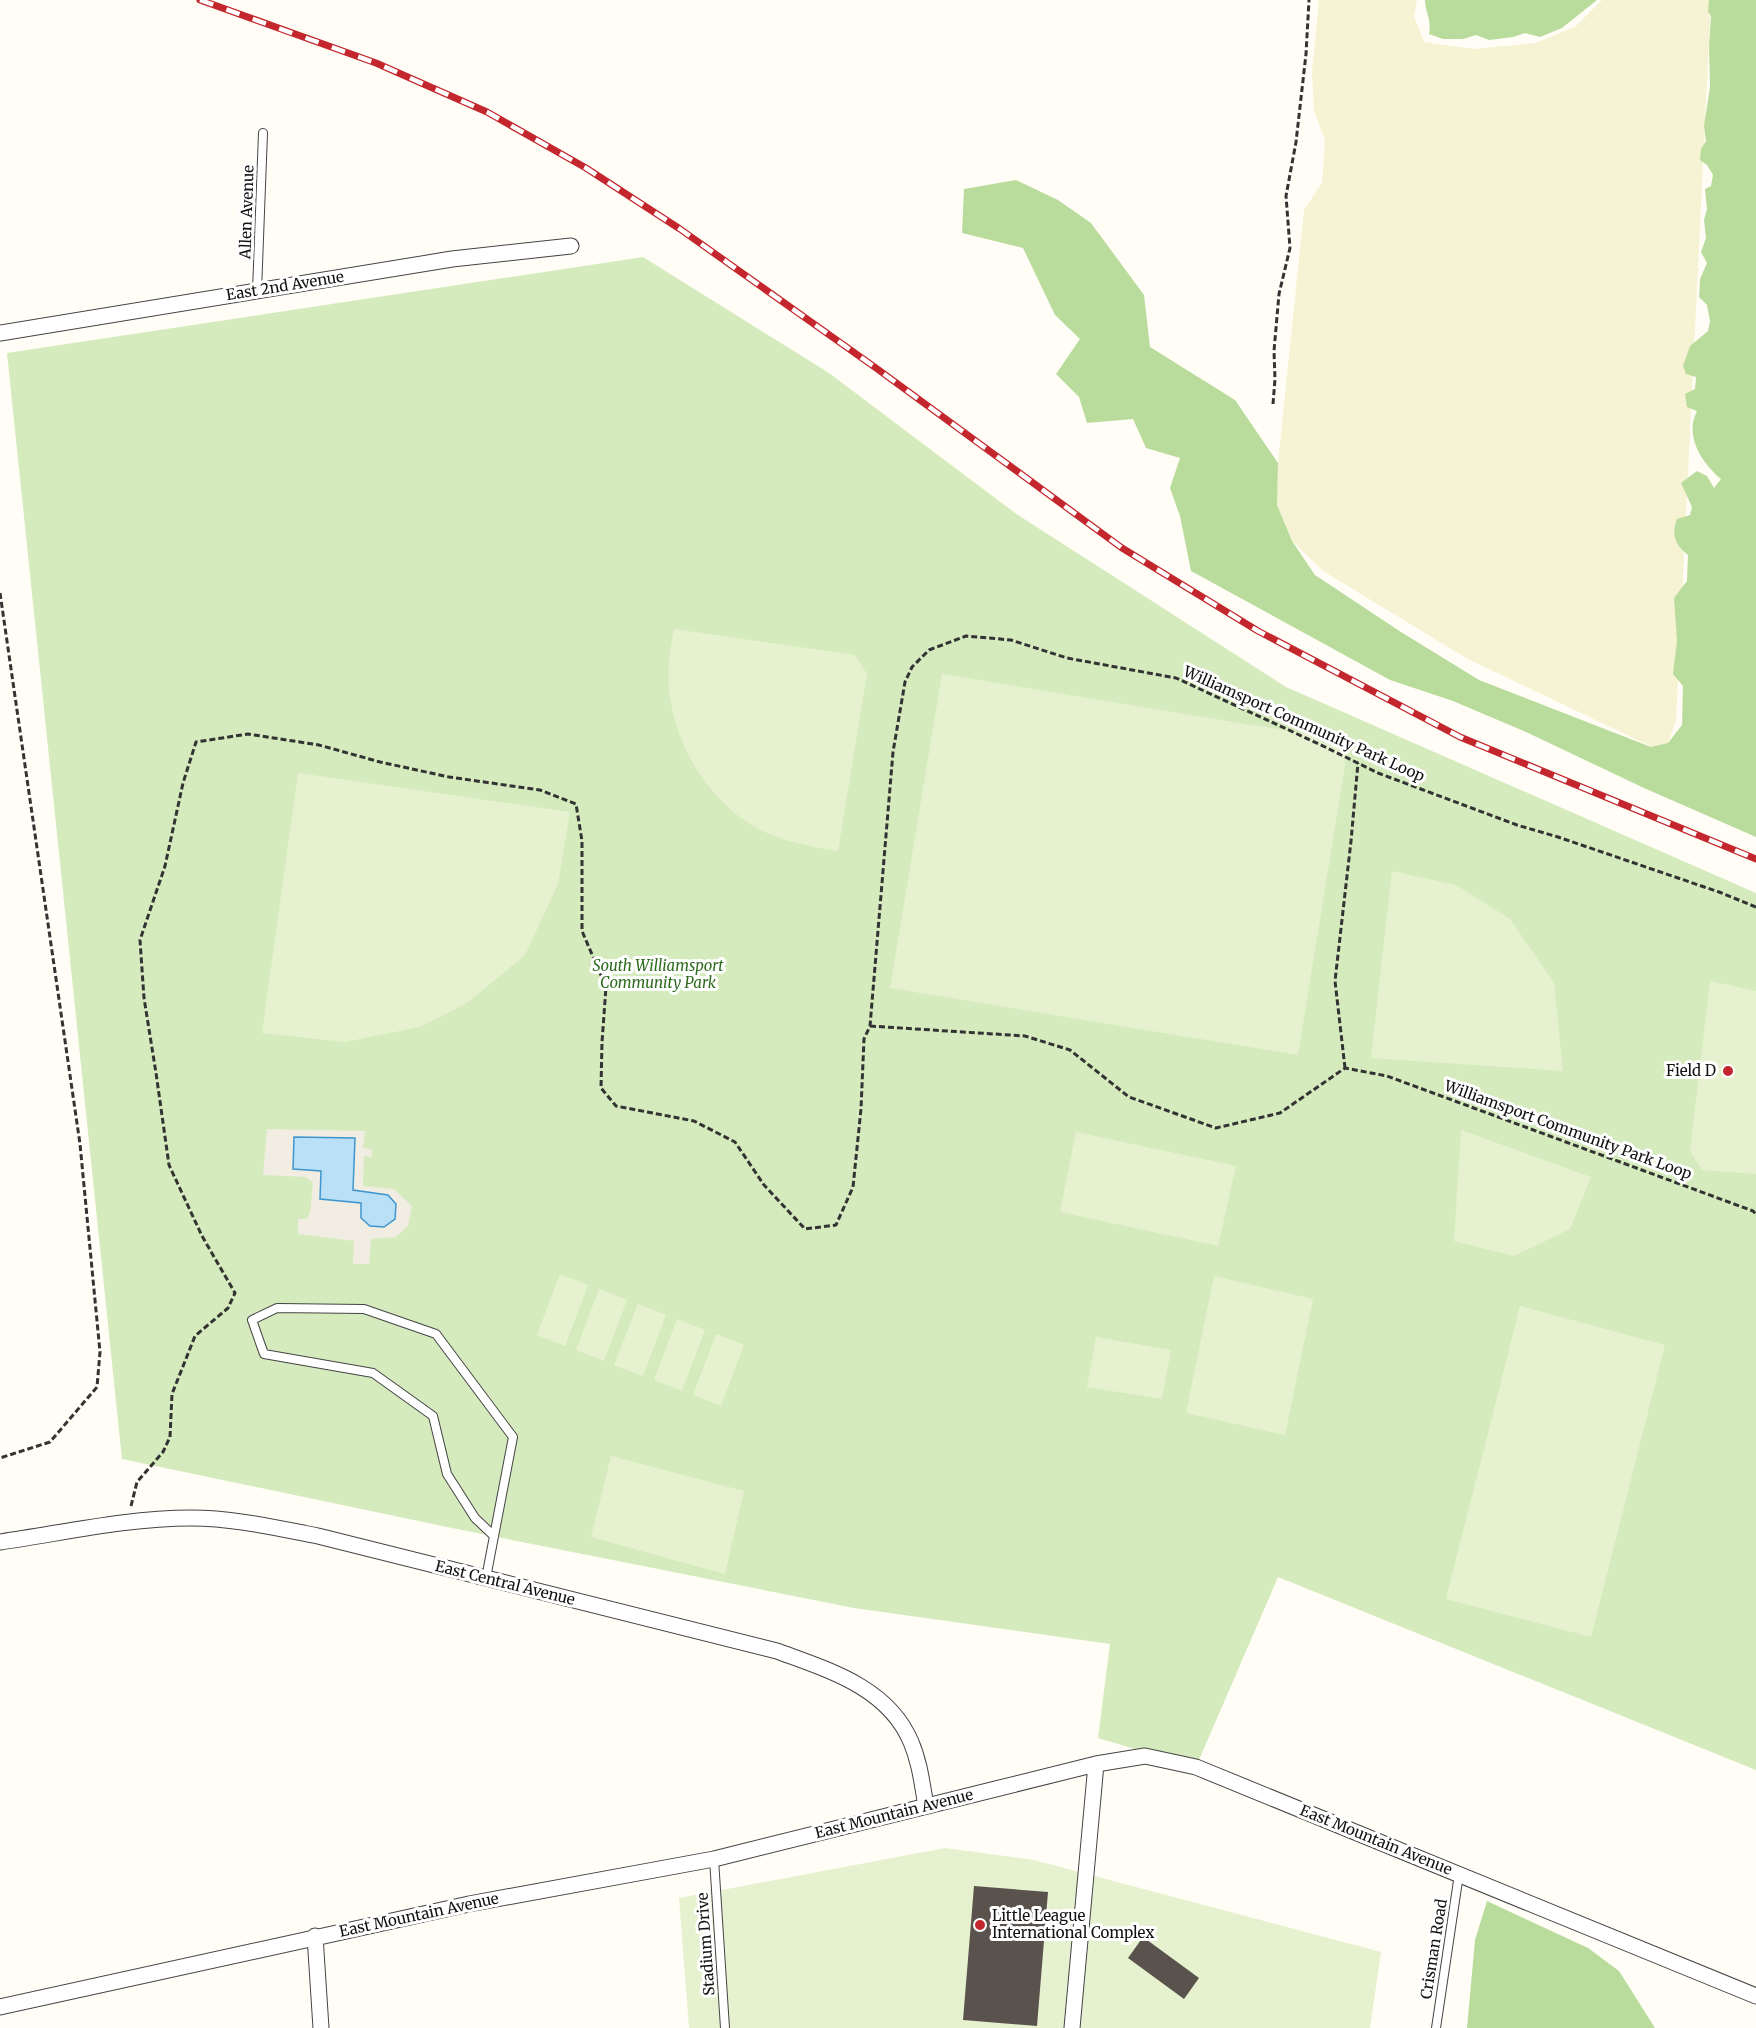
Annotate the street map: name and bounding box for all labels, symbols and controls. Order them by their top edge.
street label: Allen Avenue [235,164,258,260]
street label: East 2nd Avenue [225,267,345,304]
street label: Williamsport Community Park Loop [1180,661,1428,785]
park label: South Williamsport Community Park [593,956,724,992]
place label: Field D [1666,1061,1716,1080]
marker: Field D [1721,1064,1735,1078]
street label: Williamsport Community Park Loop [1441,1075,1694,1183]
street label: East Central Avenue [433,1556,577,1609]
street label: East Mountain Avenue [813,1785,975,1842]
street label: East Mountain Avenue [1297,1800,1455,1879]
street label: East Mountain Avenue [337,1888,500,1941]
street label: Stadium Drive [692,1892,719,1996]
street label: Crisman Road [1416,1897,1451,2000]
place label: Little League International Complex [992,1906,1154,1942]
marker: Little League International Complex [973,1918,987,1932]

